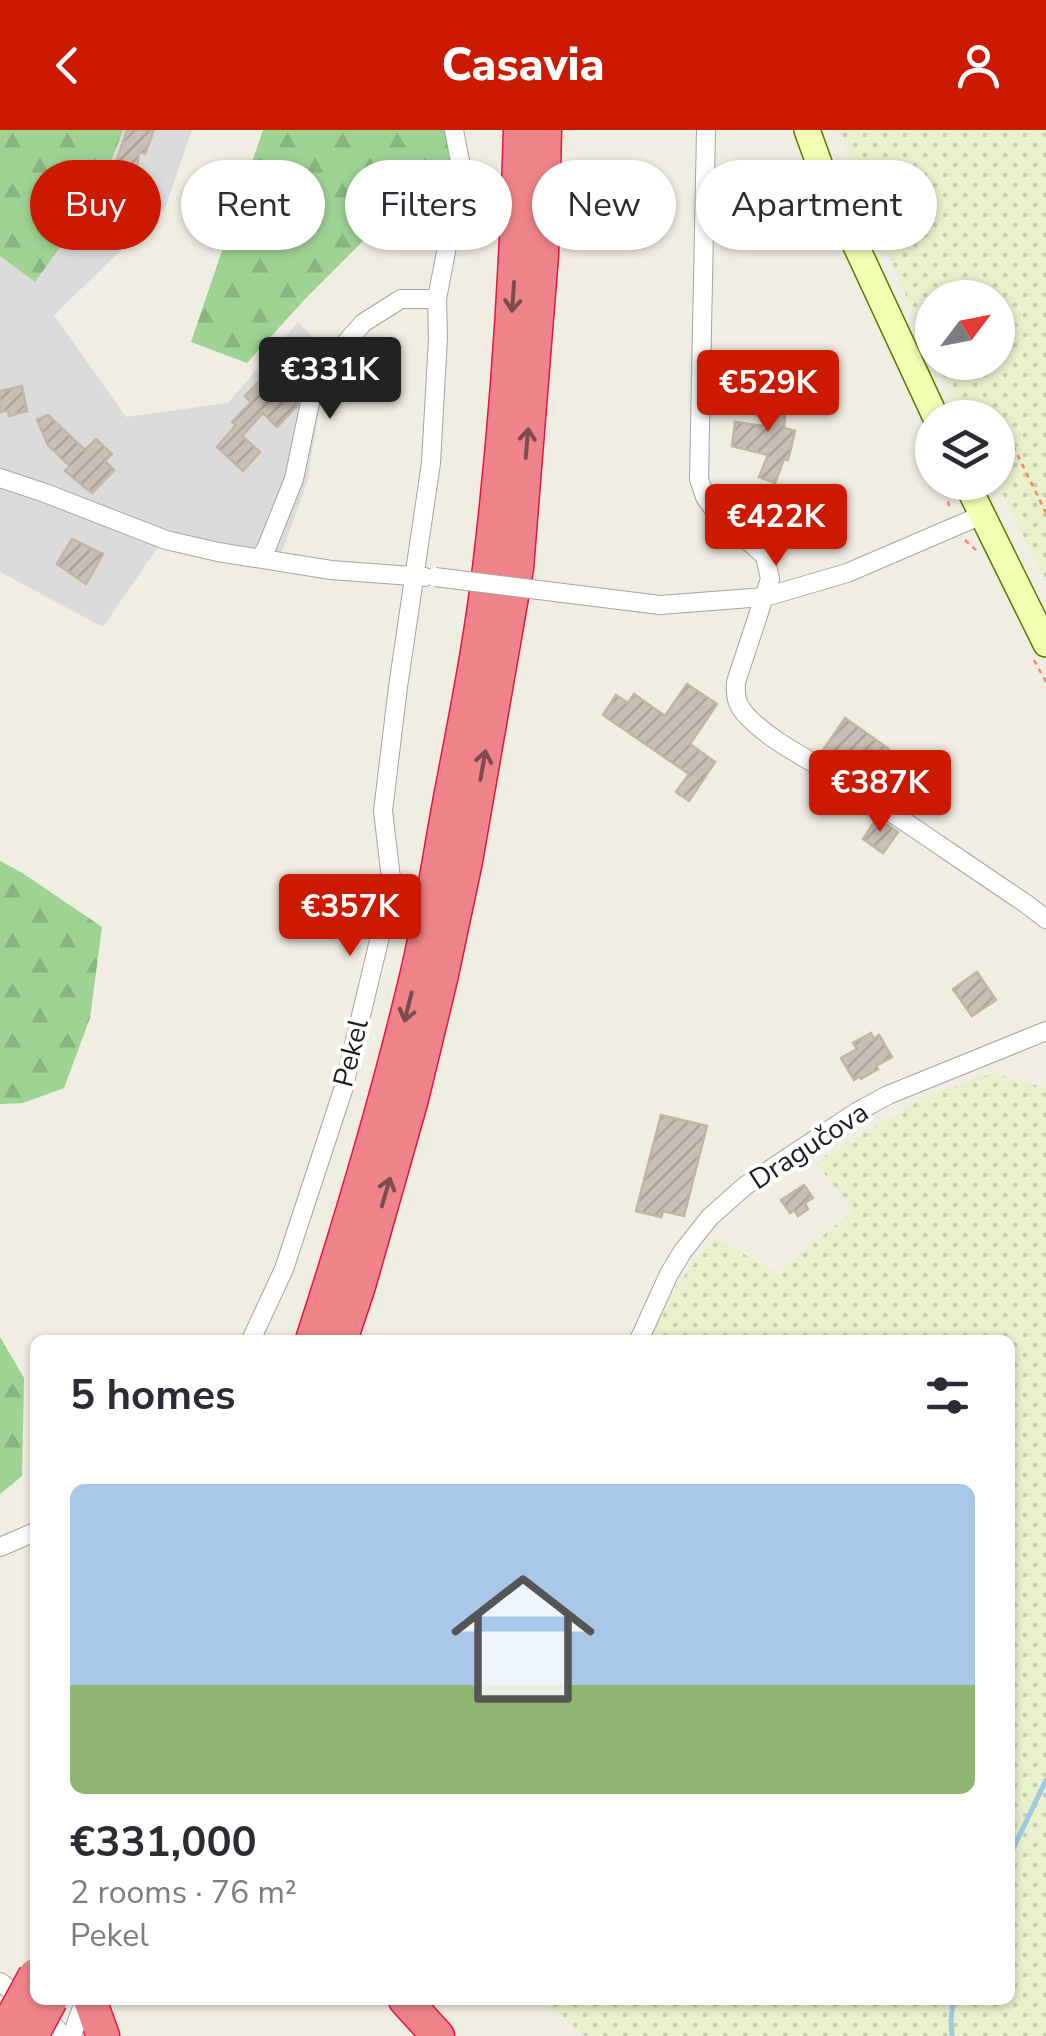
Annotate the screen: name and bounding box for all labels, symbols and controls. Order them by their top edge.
text: Casavia [441,35,605,96]
icon: back [40,38,95,93]
icon: person [951,38,1006,93]
chip: Buy [30,160,161,250]
chip: Rent [181,160,325,250]
chip: Filters [345,160,512,250]
chip: New [532,160,676,250]
chip: Apartment [696,160,937,250]
north arrow [915,280,1015,380]
map controls [915,280,1015,500]
one-way arrow [503,281,522,313]
pin: €331K [260,337,400,422]
text: €331K [281,348,379,391]
pin: €529K [698,350,838,435]
text: €529K [719,361,817,404]
button: layers [915,400,1015,500]
one-way arrow [518,427,537,460]
pin: €422K [706,484,846,569]
text: €422K [727,495,825,538]
one-way arrow [474,749,493,781]
pin: €387K [810,750,950,835]
text: €387K [831,761,929,804]
pin: €357K [280,874,420,959]
text: €357K [301,885,399,928]
one-way arrow [398,990,416,1022]
street label: Pekel [324,1014,378,1091]
street label: Dragučova [742,1093,876,1199]
one-way arrow [377,1177,396,1208]
text: 5 homes [70,1367,235,1424]
icon: filters [920,1368,975,1423]
icon: home [433,1549,613,1729]
text: €331,000 [70,1814,257,1871]
text: 2 rooms · 76 m² [70,1871,297,1914]
text: Pekel [70,1914,149,1957]

